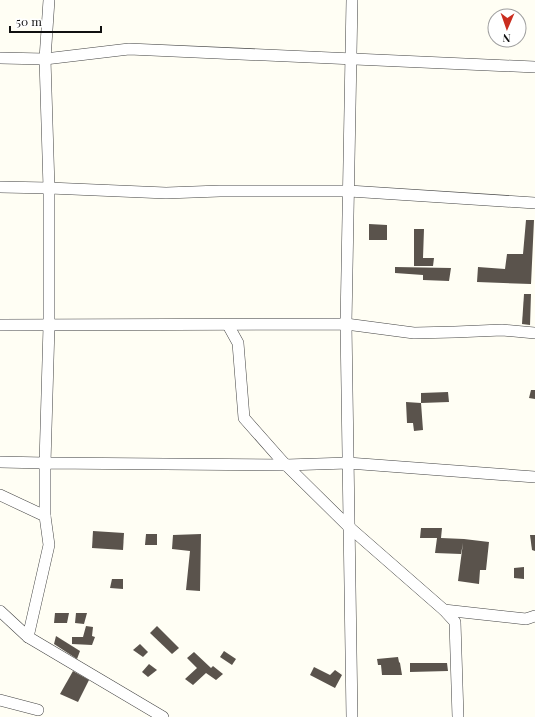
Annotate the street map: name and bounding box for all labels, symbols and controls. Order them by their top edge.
scale bar [10,8,101,34]
north arrow [487,8,527,48]
text: 50 m [16,13,42,29]
text: N [502,31,511,46]

